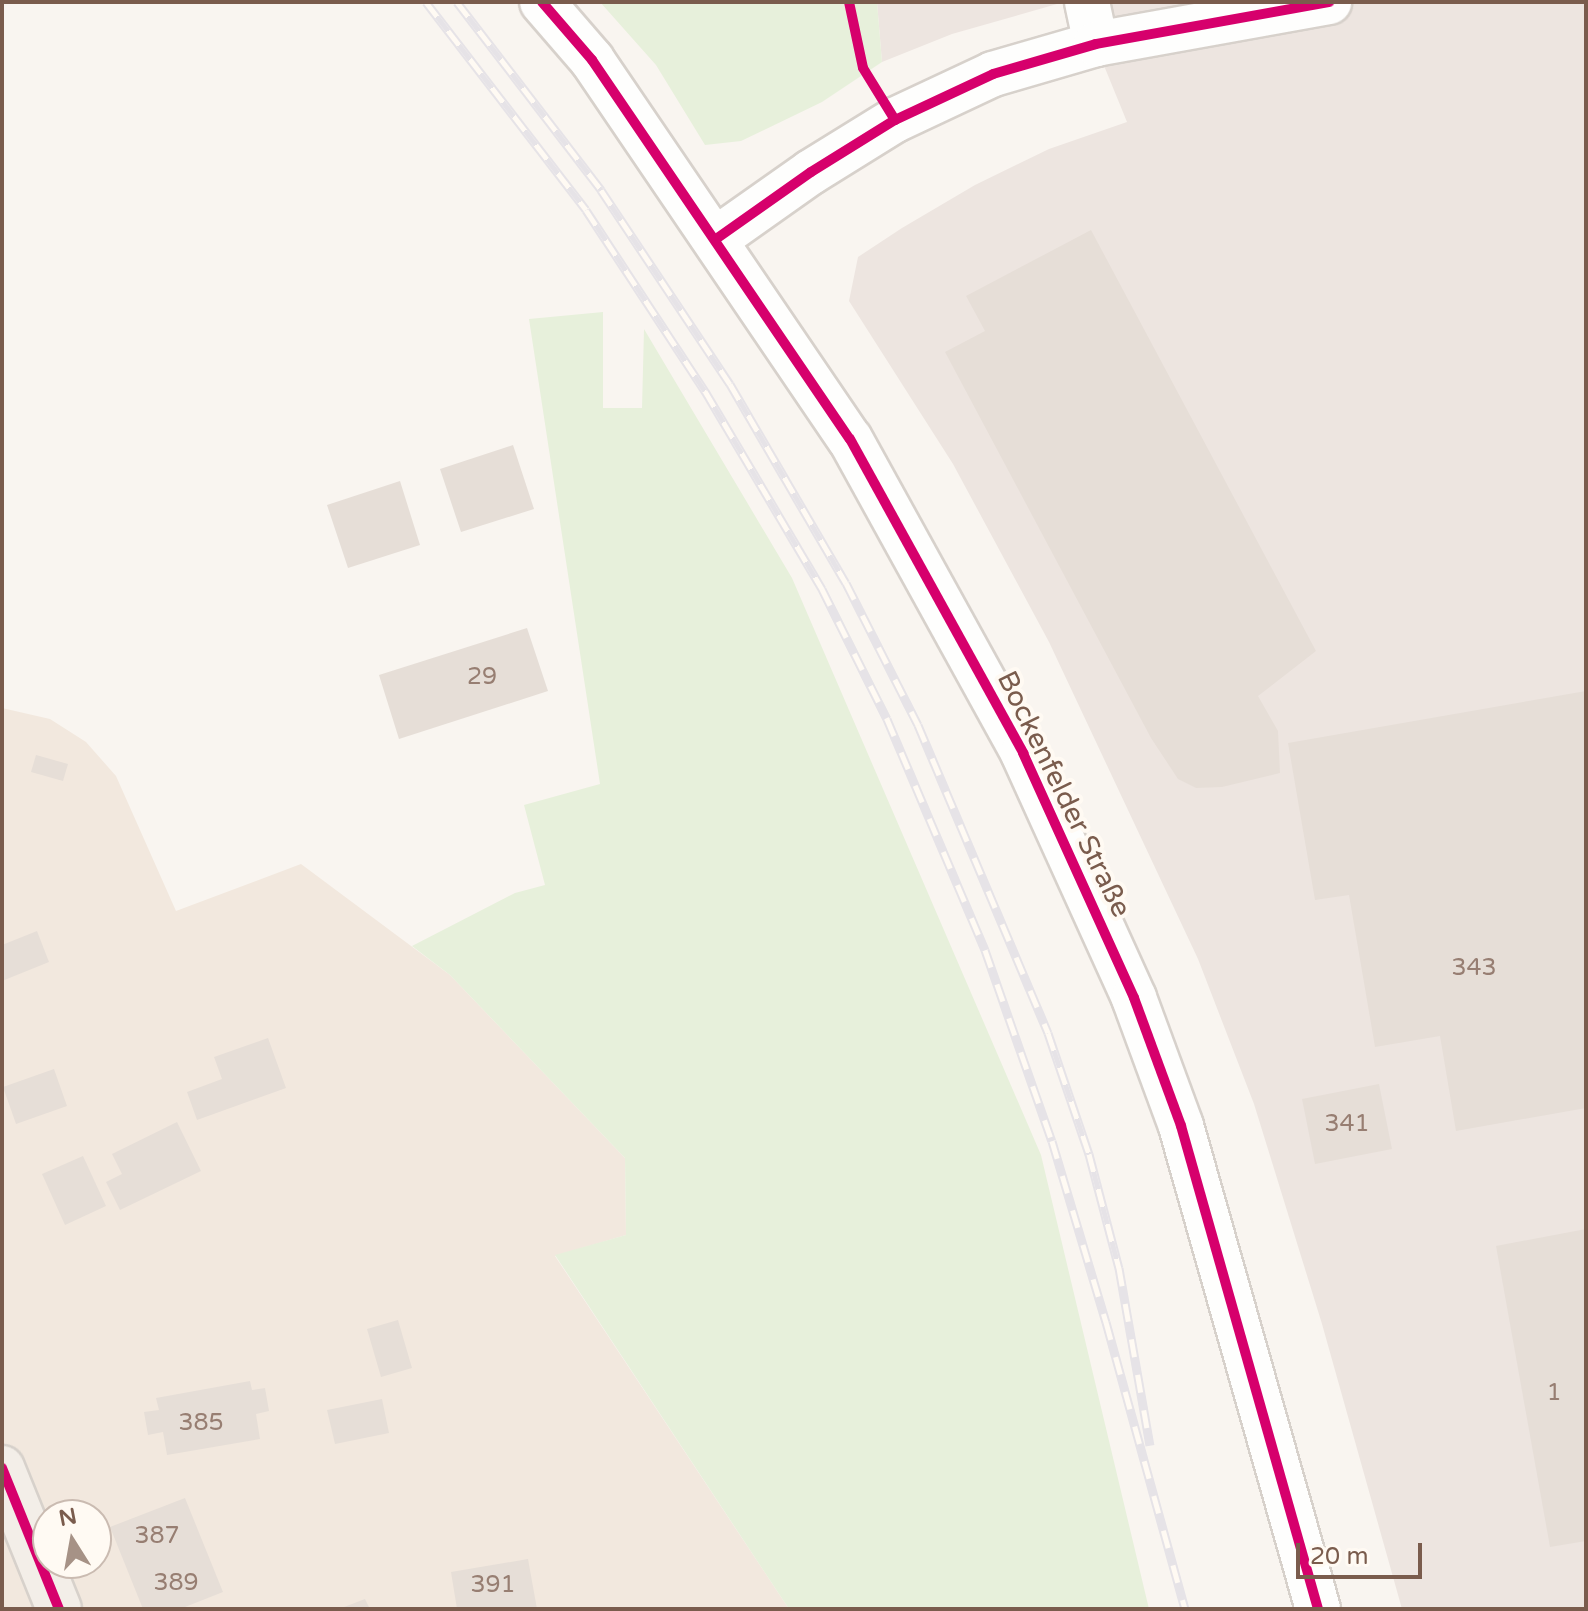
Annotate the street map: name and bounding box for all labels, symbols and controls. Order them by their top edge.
house number: 29 [467,663,497,691]
street label: Bockenfelder Straße [990,665,1138,923]
house number: 343 [1451,954,1497,982]
house number: 341 [1324,1110,1370,1138]
house number: 1 [1546,1379,1562,1407]
house number: 385 [178,1409,224,1437]
north arrow [32,1499,112,1579]
text: N [57,1503,79,1532]
house number: 387 [134,1522,180,1550]
scale bar [1300,1527,1426,1577]
text: 20 m [1310,1542,1368,1571]
house number: 389 [153,1569,199,1597]
house number: 391 [470,1571,516,1599]

